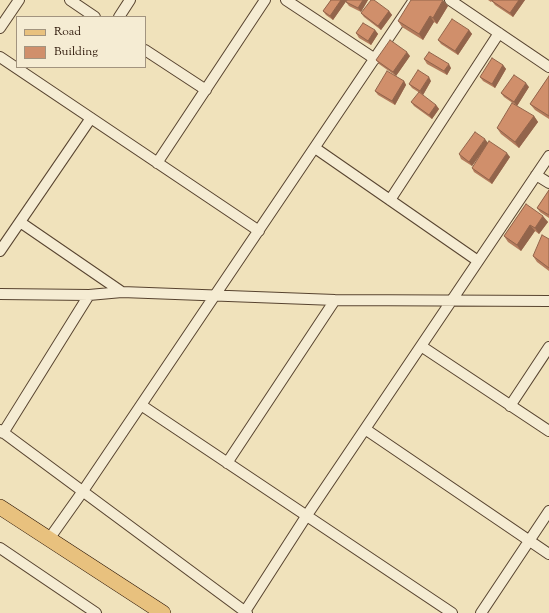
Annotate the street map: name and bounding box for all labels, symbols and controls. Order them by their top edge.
legend [16,16,146,68]
text: Road [54,23,81,41]
text: Building [54,43,98,61]

